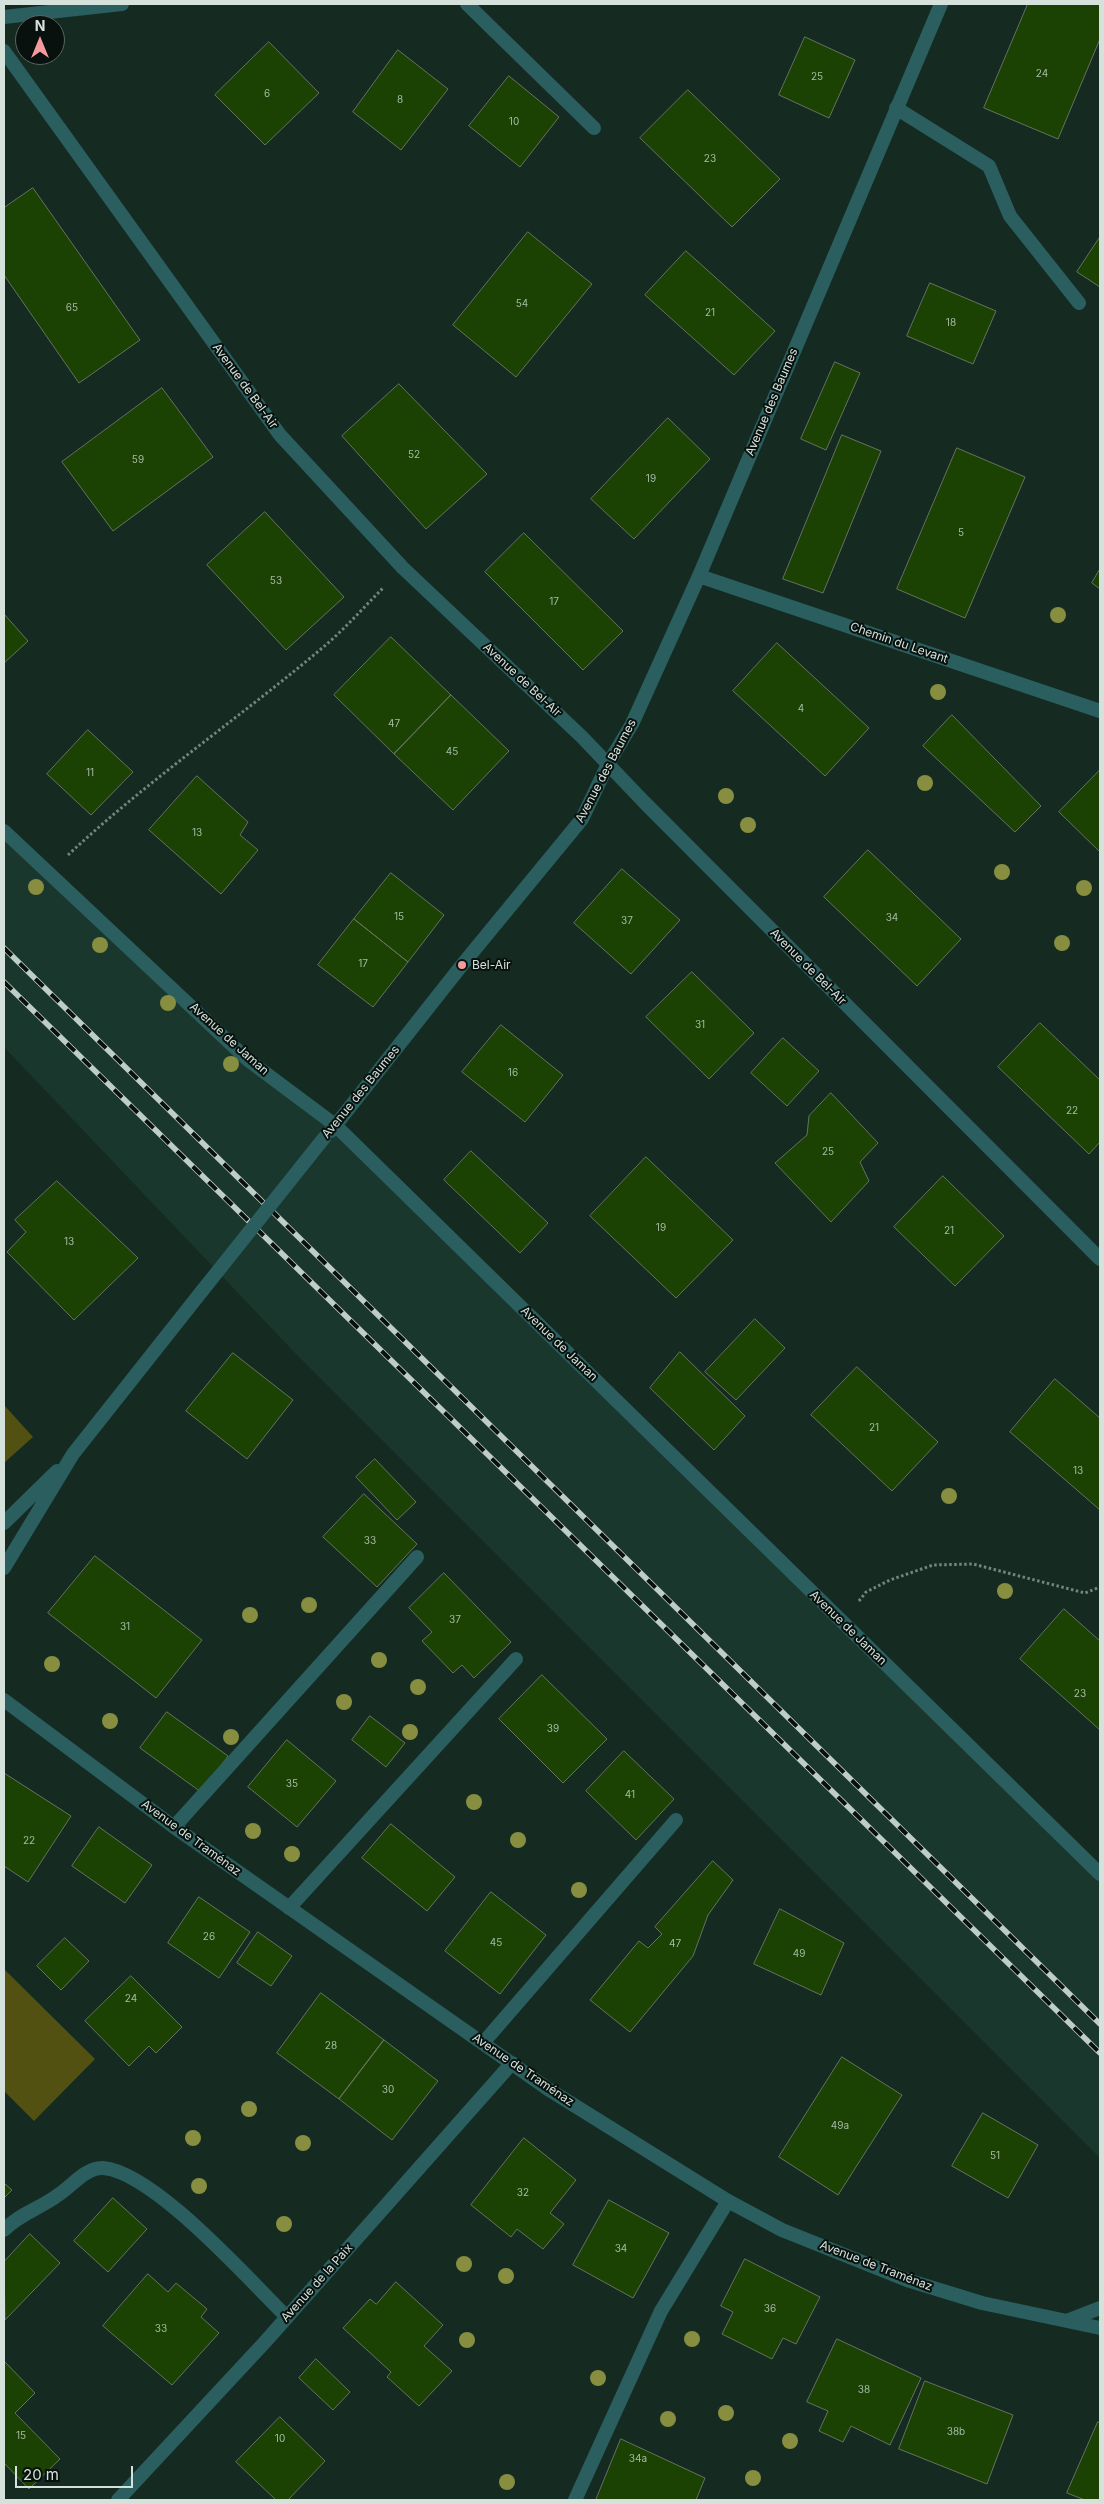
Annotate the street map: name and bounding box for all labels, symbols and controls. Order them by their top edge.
north arrow [15,15,65,65]
text: N [35,17,45,34]
house number: 24 [1036,68,1048,80]
house number: 25 [811,71,823,83]
house number: 6 [264,88,270,100]
house number: 8 [397,94,403,106]
house number: 10 [509,116,519,128]
house number: 23 [704,153,716,165]
house number: 54 [516,298,528,310]
house number: 65 [66,302,78,314]
house number: 21 [705,307,715,319]
house number: 18 [946,317,956,329]
street label: Avenue de Bel-Air [209,341,281,431]
street label: Avenue des Baumes [743,346,801,458]
house number: 52 [408,449,420,461]
house number: 59 [132,454,144,466]
house number: 19 [646,473,656,485]
house number: 5 [958,527,964,539]
house number: 53 [270,575,282,587]
house number: 17 [549,596,559,608]
street label: Chemin du Levant [848,619,950,667]
street label: Avenue de Bel-Air [480,640,564,720]
house number: 4 [798,703,804,715]
street label: Avenue des Baumes [573,717,639,825]
house number: 47 [388,718,400,730]
house number: 45 [446,746,458,758]
house number: 11 [86,767,94,779]
house number: 13 [192,827,202,839]
house number: 15 [394,911,404,923]
house number: 34 [886,912,898,924]
house number: 37 [621,915,633,927]
street label: Avenue de Bel-Air [767,926,849,1008]
house number: 17 [358,958,368,970]
place label: Bel-Air [472,958,511,972]
marker: Bel-Air [456,959,468,971]
street label: Avenue de Jaman [187,1000,271,1078]
house number: 31 [695,1019,705,1031]
street label: Avenue des Baumes [319,1043,403,1141]
house number: 16 [508,1067,518,1079]
house number: 22 [1066,1105,1078,1117]
house number: 25 [822,1146,834,1158]
house number: 19 [656,1222,666,1234]
house number: 21 [944,1225,954,1237]
house number: 13 [64,1236,74,1248]
street label: Avenue de Jaman [518,1304,600,1384]
house number: 21 [869,1422,879,1434]
house number: 13 [1073,1465,1083,1477]
house number: 33 [364,1535,376,1547]
street label: Avenue de Jaman [807,1588,889,1668]
house number: 37 [449,1614,461,1626]
house number: 31 [120,1621,130,1633]
house number: 23 [1074,1688,1086,1700]
house number: 39 [547,1723,559,1735]
house number: 35 [286,1778,298,1790]
house number: 41 [625,1789,635,1801]
street label: Avenue de Traménaz [138,1797,244,1879]
house number: 22 [23,1835,35,1847]
house number: 26 [203,1931,215,1943]
house number: 45 [490,1937,502,1949]
house number: 47 [669,1938,681,1950]
house number: 49 [793,1948,805,1960]
house number: 24 [125,1993,137,2005]
street label: Avenue de Traménaz [469,2031,577,2109]
house number: 28 [325,2040,337,2052]
house number: 30 [382,2084,394,2096]
house number: 49a [831,2120,849,2132]
house number: 51 [990,2150,1000,2162]
house number: 32 [517,2187,529,2199]
street label: Avenue de Traménaz [818,2238,934,2294]
street label: Avenue de la Paix [278,2241,356,2325]
house number: 34 [615,2243,627,2255]
house number: 36 [764,2303,776,2315]
house number: 33 [155,2323,167,2335]
house number: 38 [858,2384,870,2396]
house number: 38b [947,2426,965,2438]
house number: 15 [16,2430,26,2442]
house number: 10 [275,2433,285,2445]
house number: 34a [629,2453,647,2465]
scale bar [18,2456,135,2488]
text: 20 m [23,2465,59,2484]

